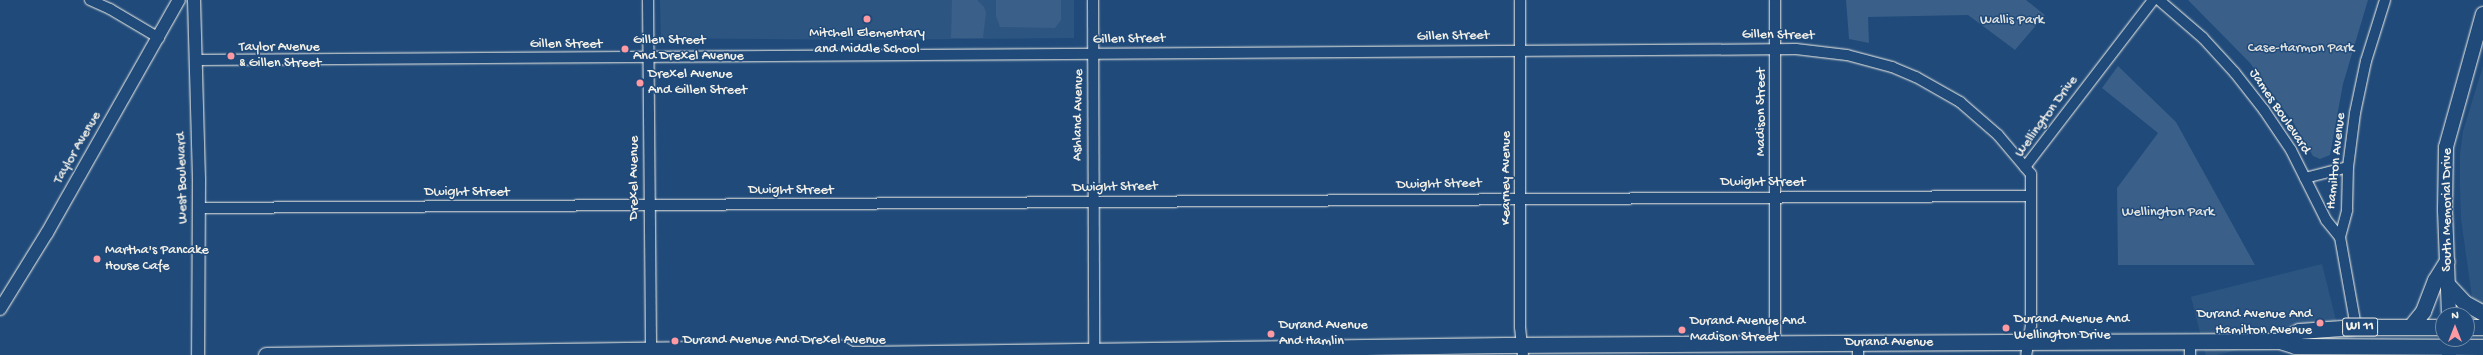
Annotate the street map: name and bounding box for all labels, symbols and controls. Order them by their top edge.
park label: Wallis Park [1980,13,2044,29]
marker: Mitchell Elementary and Middle School [862,14,872,24]
place label: Mitchell Elementary and Middle School [809,26,925,58]
street label: Gillen Street [1742,27,1814,45]
street label: Gillen Street [1417,28,1489,46]
street label: Gillen Street [1093,31,1165,49]
place label: Gillen Street And Drexel Avenue [633,33,744,66]
street label: Gillen Street [530,37,602,53]
place label: Taylor Avenue & Gillen Street [239,40,321,72]
park label: Case-Harmon Park [2248,41,2354,57]
marker: Gillen Street And Drexel Avenue [620,44,630,54]
marker: Taylor Avenue & Gillen Street [226,51,236,61]
street label: James Boulevard [2244,66,2314,158]
place label: Drexel Avenue And Gillen Street [648,67,747,100]
street label: Madison Street [1754,68,1770,156]
street label: Ashland Avenue [1070,69,1088,161]
street label: Wellington Drive [2012,73,2082,161]
marker: Drexel Avenue And Gillen Street [635,78,645,88]
street label: Taylor Avenue [51,109,105,187]
street label: Hamilton Avenue [2324,112,2350,210]
street label: Kearney Avenue [1499,131,1515,225]
street label: West Boulevard [174,132,192,224]
street label: Drexel Avenue [627,136,643,220]
street label: South Memorial Drive [2440,148,2456,272]
street label: Dwight Street [1721,175,1805,191]
street label: Dwight Street [1396,176,1482,194]
street label: Dwight Street [1072,179,1158,197]
street label: Dwight Street [749,183,833,199]
street label: Dwight Street [425,185,509,201]
park label: Wellington Park [2122,205,2214,221]
place label: Martha's Pancake House Cafe [105,243,209,276]
marker: Martha's Pancake House Cafe [92,254,102,264]
place label: Durand Avenue And Hamilton Avenue [2197,307,2312,340]
north arrow [2435,307,2475,347]
text: N [2451,310,2459,322]
place label: Durand Avenue And Wellington Drive [2014,312,2129,344]
place label: Durand Avenue And Madison Street [1690,314,1805,346]
road number: WI 11 [2342,316,2378,338]
place label: Durand Avenue And Hamlin [1279,318,1368,350]
marker: Durand Avenue And Hamilton Avenue [2315,318,2325,328]
marker: Durand Avenue And Wellington Drive [2001,323,2011,333]
marker: Durand Avenue And Madison Street [1677,325,1687,335]
marker: Durand Avenue And Hamlin [1266,329,1276,339]
place label: Durand Avenue And Drexel Avenue [683,333,886,349]
street label: Durand Avenue [1845,335,1933,351]
marker: Durand Avenue And Drexel Avenue [670,336,680,346]

